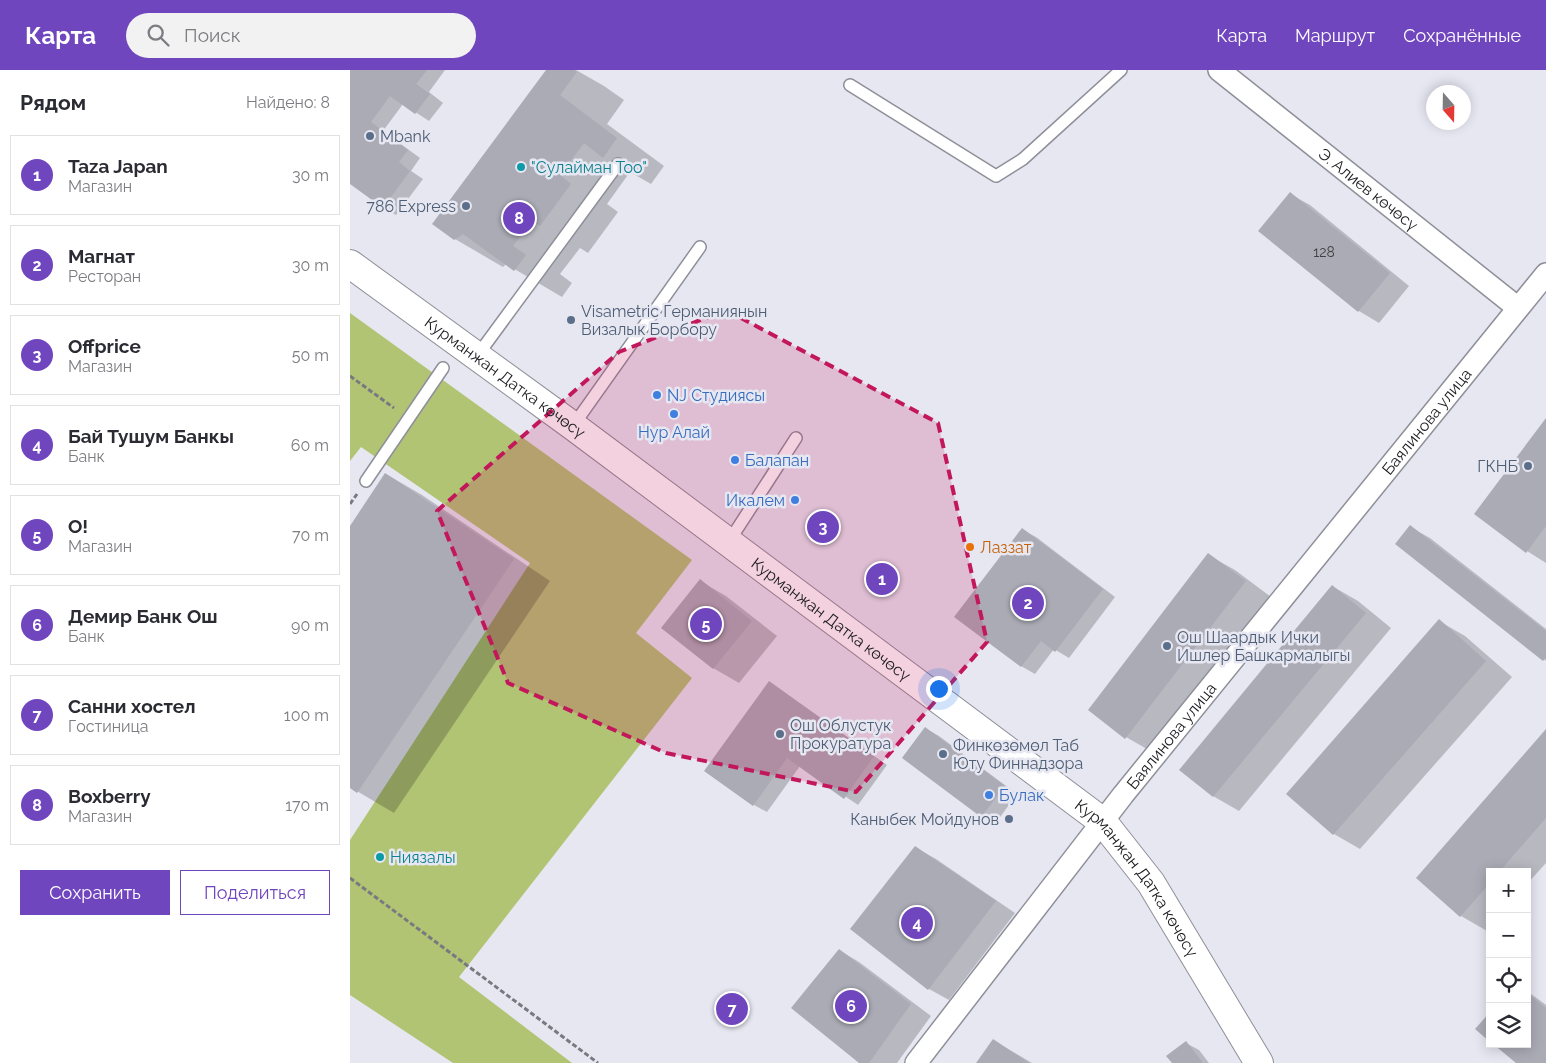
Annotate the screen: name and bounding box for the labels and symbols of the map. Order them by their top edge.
north arrow [1426,85,1471,130]
place label: Mbank [380,127,431,146]
marker: Mbank [364,130,376,142]
street label: Э. Алиев көчөсү [1315,144,1422,235]
place label: "Сулайман Тоо" [531,158,647,177]
marker: "Сулайман Тоо" [515,161,527,173]
place label: 786 Express [366,197,456,216]
pin: 8 [503,199,535,237]
marker: 786 Express [460,200,472,212]
house number: 128 [1313,244,1335,260]
place label: Visametric Германиянын Визалык Борбору [581,302,767,339]
street label: Курманжан Датка көчөсү [421,313,589,442]
marker: Visametric Германиянын Визалык Борбору [565,314,577,326]
street label: Баялинова улица [1378,365,1476,479]
place label: NJ Студиясы [667,386,765,405]
marker: NJ Студиясы [651,389,663,401]
marker: Нур Алай [668,408,680,420]
place label: Нур Алай [638,423,710,442]
place label: Балапан [745,451,809,470]
marker: Балапан [729,454,741,466]
place label: ГКНБ [1477,457,1518,476]
marker: ГКНБ [1522,460,1534,472]
place label: Икалем [726,491,785,510]
marker: Икалем [789,494,801,506]
pin: 3 [807,508,839,546]
place label: Лаззат [980,538,1032,557]
marker: Лаззат [964,541,976,553]
street label: Курманжан Датка көчөсү [748,554,915,685]
pin: 1 [866,560,898,598]
pin: 2 [1012,584,1044,622]
pin: 5 [690,605,722,643]
place label: Ош Шаардык Ички Ишлер Башкармалыгы [1177,628,1350,665]
marker: Ош Шаардык Ички Ишлер Башкармалыгы [1161,640,1173,652]
your location [926,676,952,702]
street label: Баялинова улица [1123,679,1220,793]
place label: Ош Облустук Прокуратура [790,716,891,753]
marker: Ош Облустук Прокуратура [774,728,786,740]
place label: Финкөзөмөл Таб Юту Финнадзора [953,736,1083,773]
marker: Финкөзөмөл Таб Юту Финнадзора [937,748,949,760]
place label: Булак [999,786,1044,805]
marker: Булак [983,789,995,801]
street label: Курманжан Датка көчөсү [1071,795,1202,961]
place label: Каныбек Мойдунов [850,810,999,829]
marker: Каныбек Мойдунов [1003,813,1015,825]
place label: Ниязалы [390,848,456,867]
marker: Ниязалы [374,851,386,863]
pin: 4 [901,904,933,942]
pin: 6 [835,987,867,1025]
pin: 7 [716,990,748,1028]

